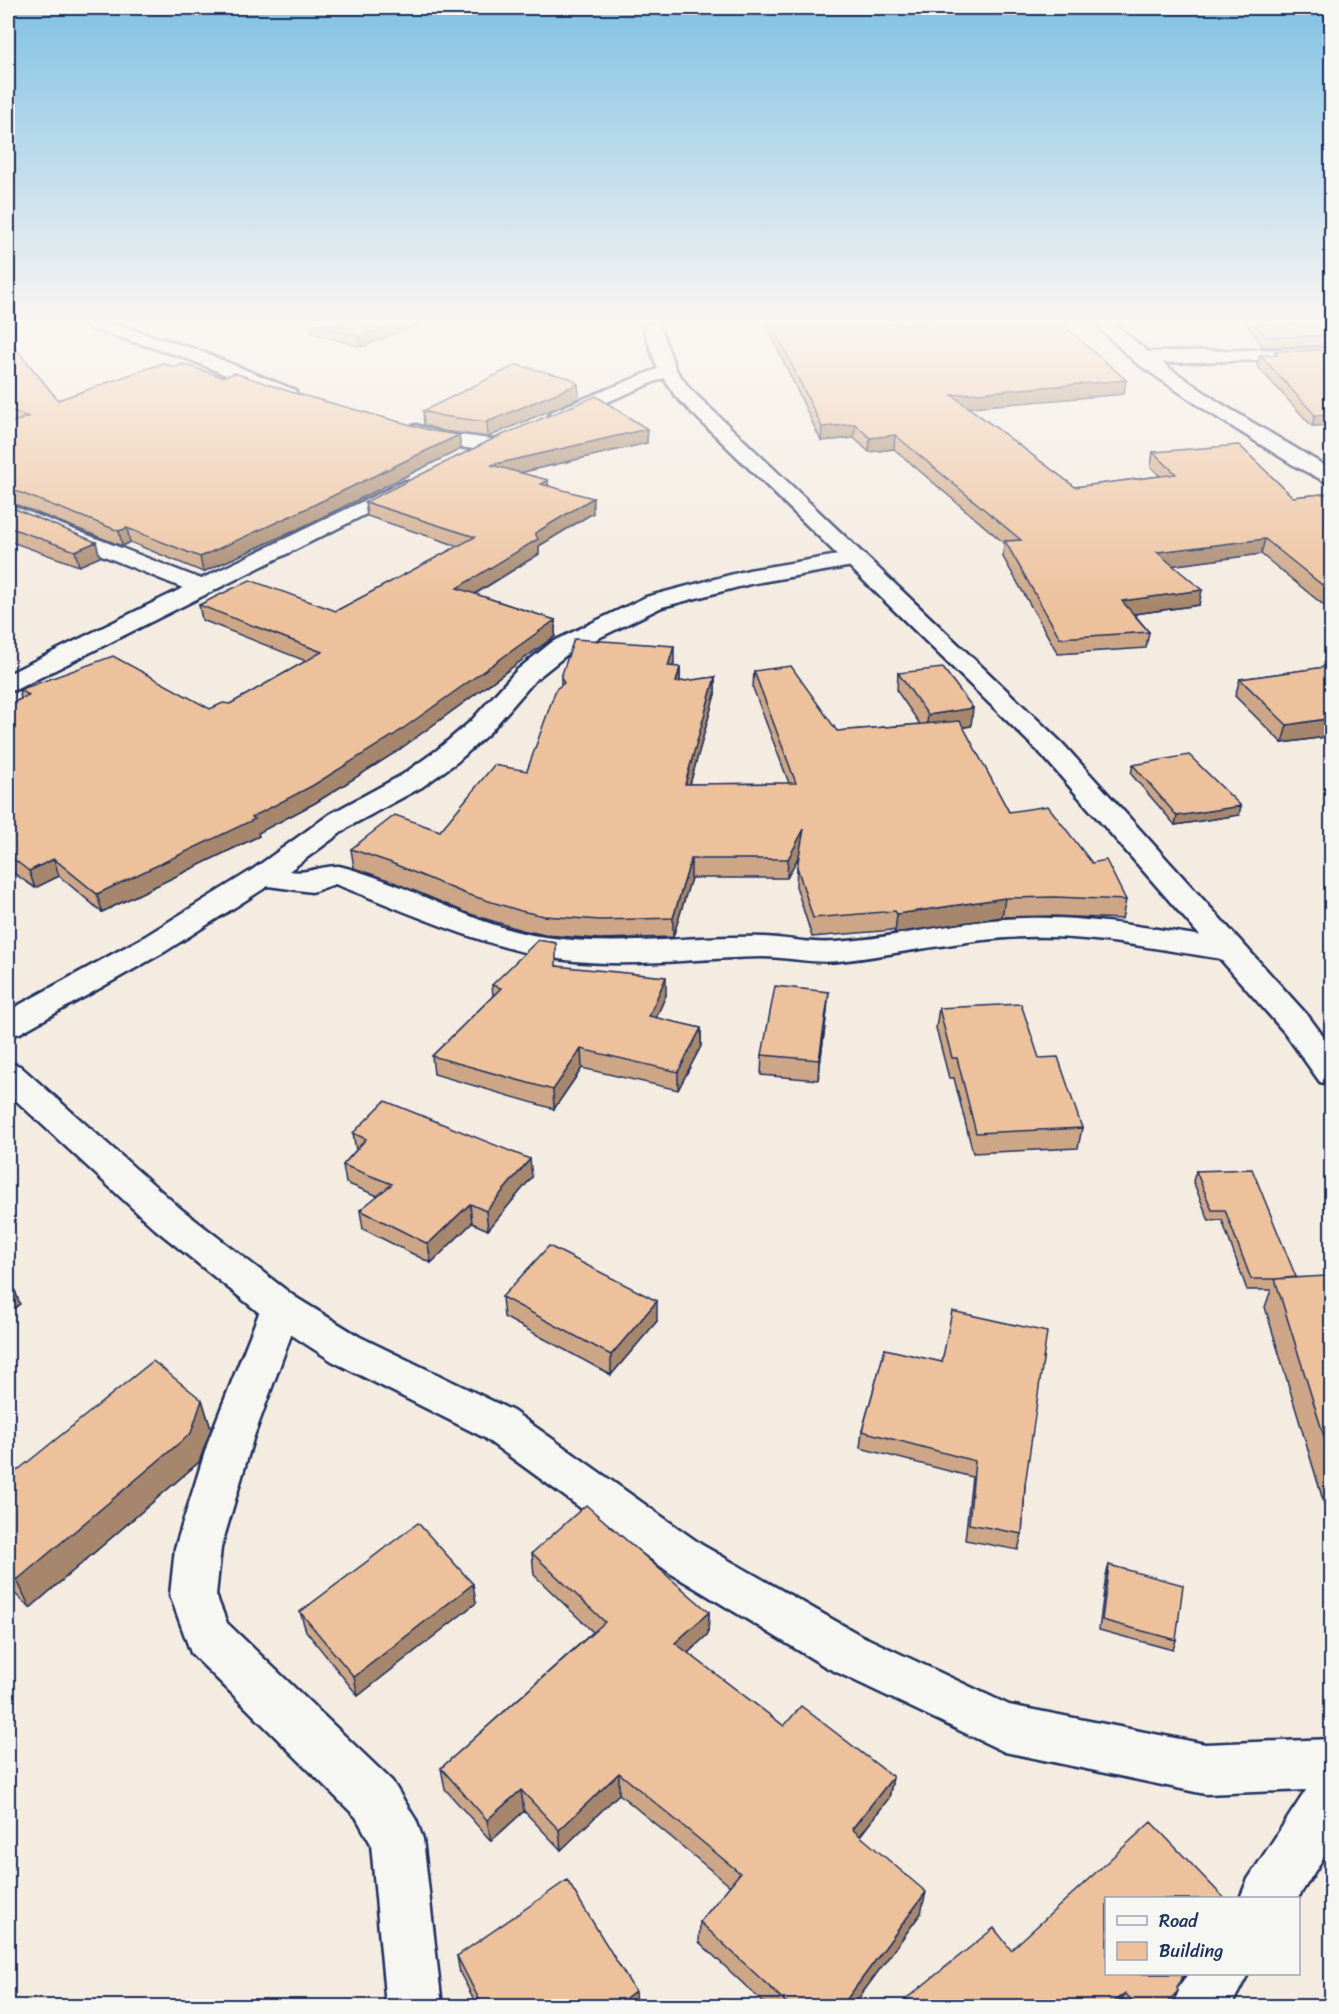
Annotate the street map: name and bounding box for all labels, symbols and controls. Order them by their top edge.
legend [1105,1897,1300,1975]
text: Road [1159,1905,1199,1937]
text: Building [1159,1935,1223,1967]

